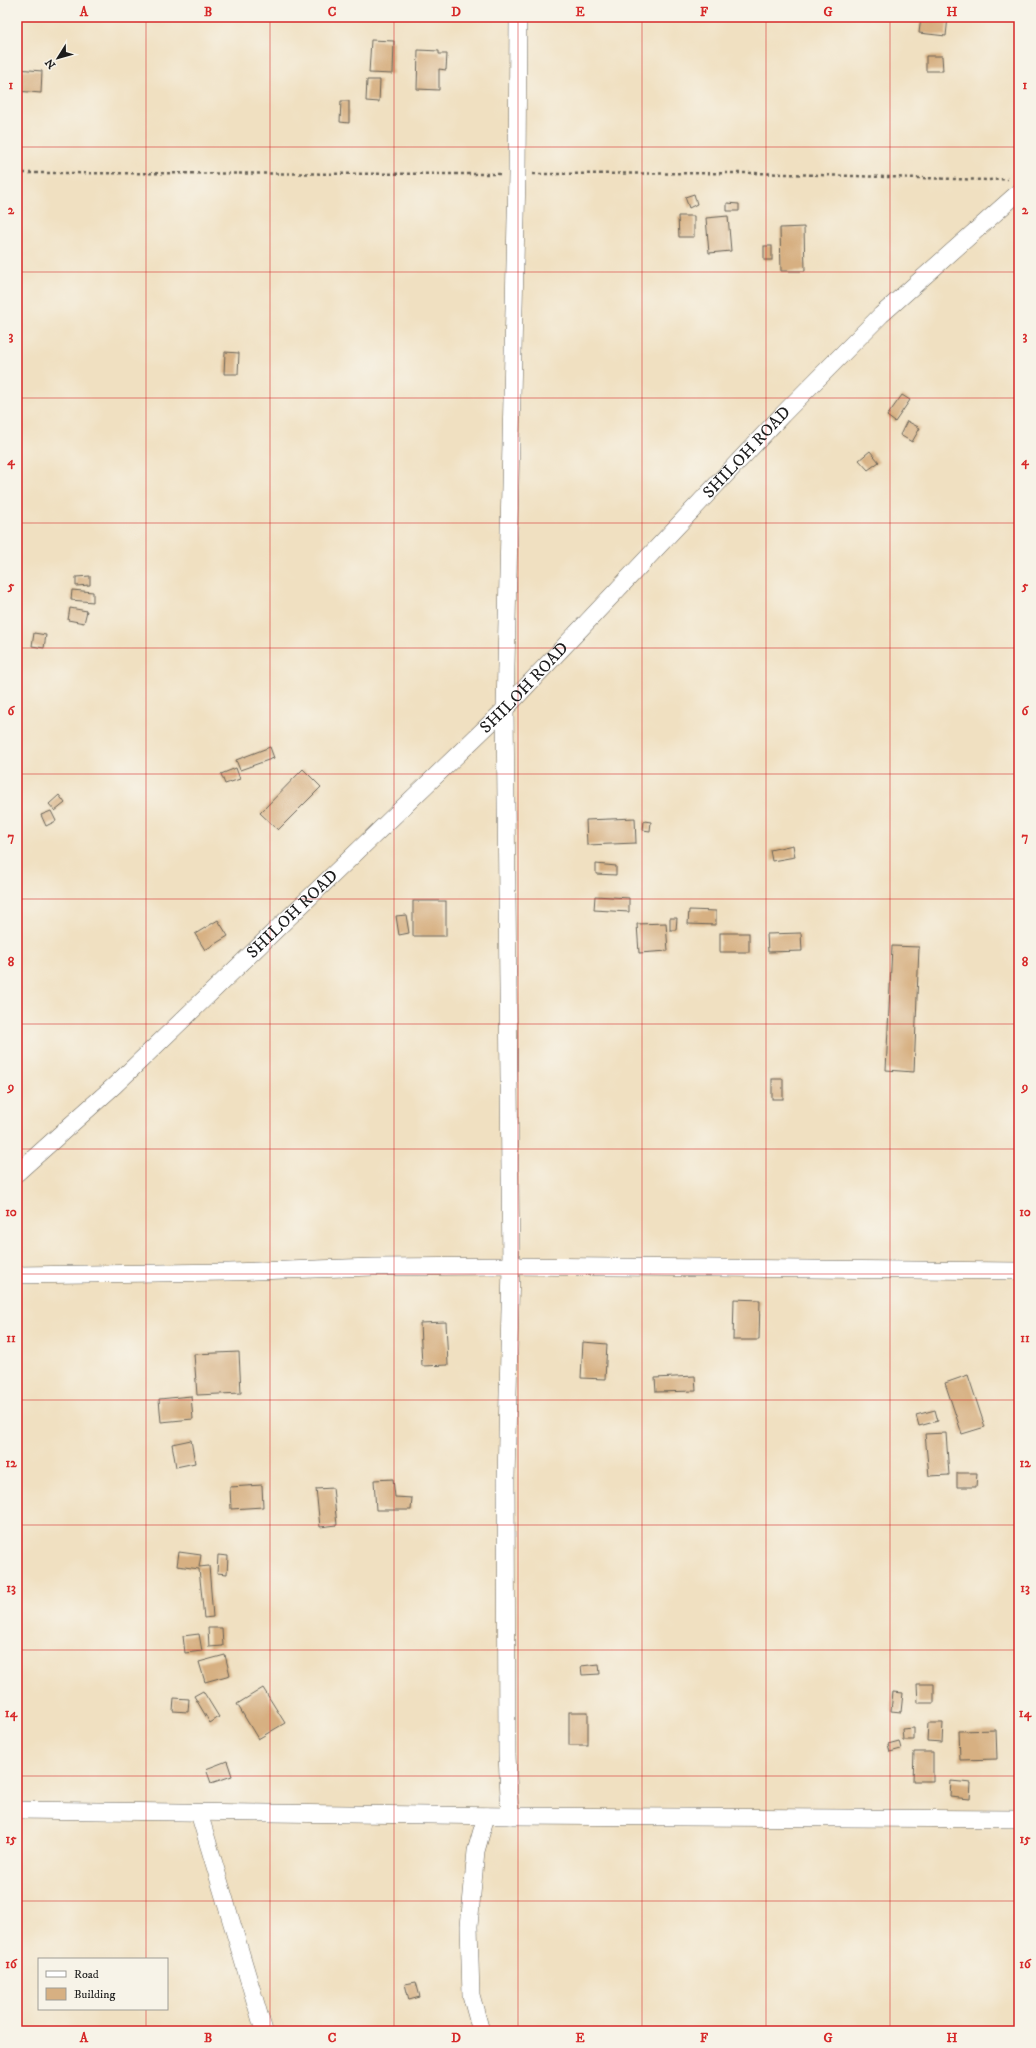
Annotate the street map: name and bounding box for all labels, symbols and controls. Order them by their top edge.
text: A [79,4,89,20]
text: B [204,4,212,20]
text: C [328,4,337,20]
text: D [451,4,461,20]
text: E [575,4,585,20]
text: F [700,4,709,20]
text: G [823,4,833,20]
text: H [947,4,958,20]
north arrow [38,38,78,78]
text: N [43,56,59,71]
text: 1 [9,77,14,93]
text: 1 [1023,77,1028,93]
text: 2 [8,202,15,218]
text: 2 [1022,202,1029,218]
text: 3 [9,328,14,344]
text: 3 [1023,328,1028,344]
street label: SHILOH ROAD [698,402,795,503]
text: 4 [6,453,15,470]
text: 4 [1020,453,1029,470]
text: 5 [7,578,15,594]
text: 5 [1021,578,1029,594]
street label: SHILOH ROAD [475,637,573,738]
text: 6 [8,703,16,719]
text: 6 [1022,703,1030,719]
text: 7 [8,829,15,845]
text: 7 [1022,829,1029,845]
street label: SHILOH ROAD [242,865,343,963]
text: 8 [8,954,15,970]
text: 8 [1022,954,1029,970]
text: 9 [7,1079,14,1095]
text: 9 [1021,1079,1028,1095]
text: 10 [5,1204,17,1220]
text: 10 [1019,1204,1031,1220]
text: 11 [6,1330,16,1346]
text: 11 [1020,1330,1030,1346]
text: 12 [5,1455,17,1471]
text: 12 [1019,1455,1031,1471]
text: 13 [6,1580,16,1596]
text: 13 [1020,1580,1030,1596]
text: 14 [5,1705,18,1722]
text: 14 [1019,1705,1032,1722]
text: 15 [5,1831,17,1847]
text: 15 [1019,1831,1031,1847]
text: 16 [5,1956,18,1972]
text: 16 [1019,1956,1032,1972]
legend [38,1958,168,2010]
text: Road [74,1967,99,1982]
text: Building [74,1987,115,2002]
text: A [79,2030,89,2046]
text: B [204,2030,212,2046]
text: C [328,2030,337,2046]
text: D [451,2030,461,2046]
text: E [575,2030,585,2046]
text: F [700,2030,709,2046]
text: G [823,2030,833,2046]
text: H [947,2030,958,2046]

